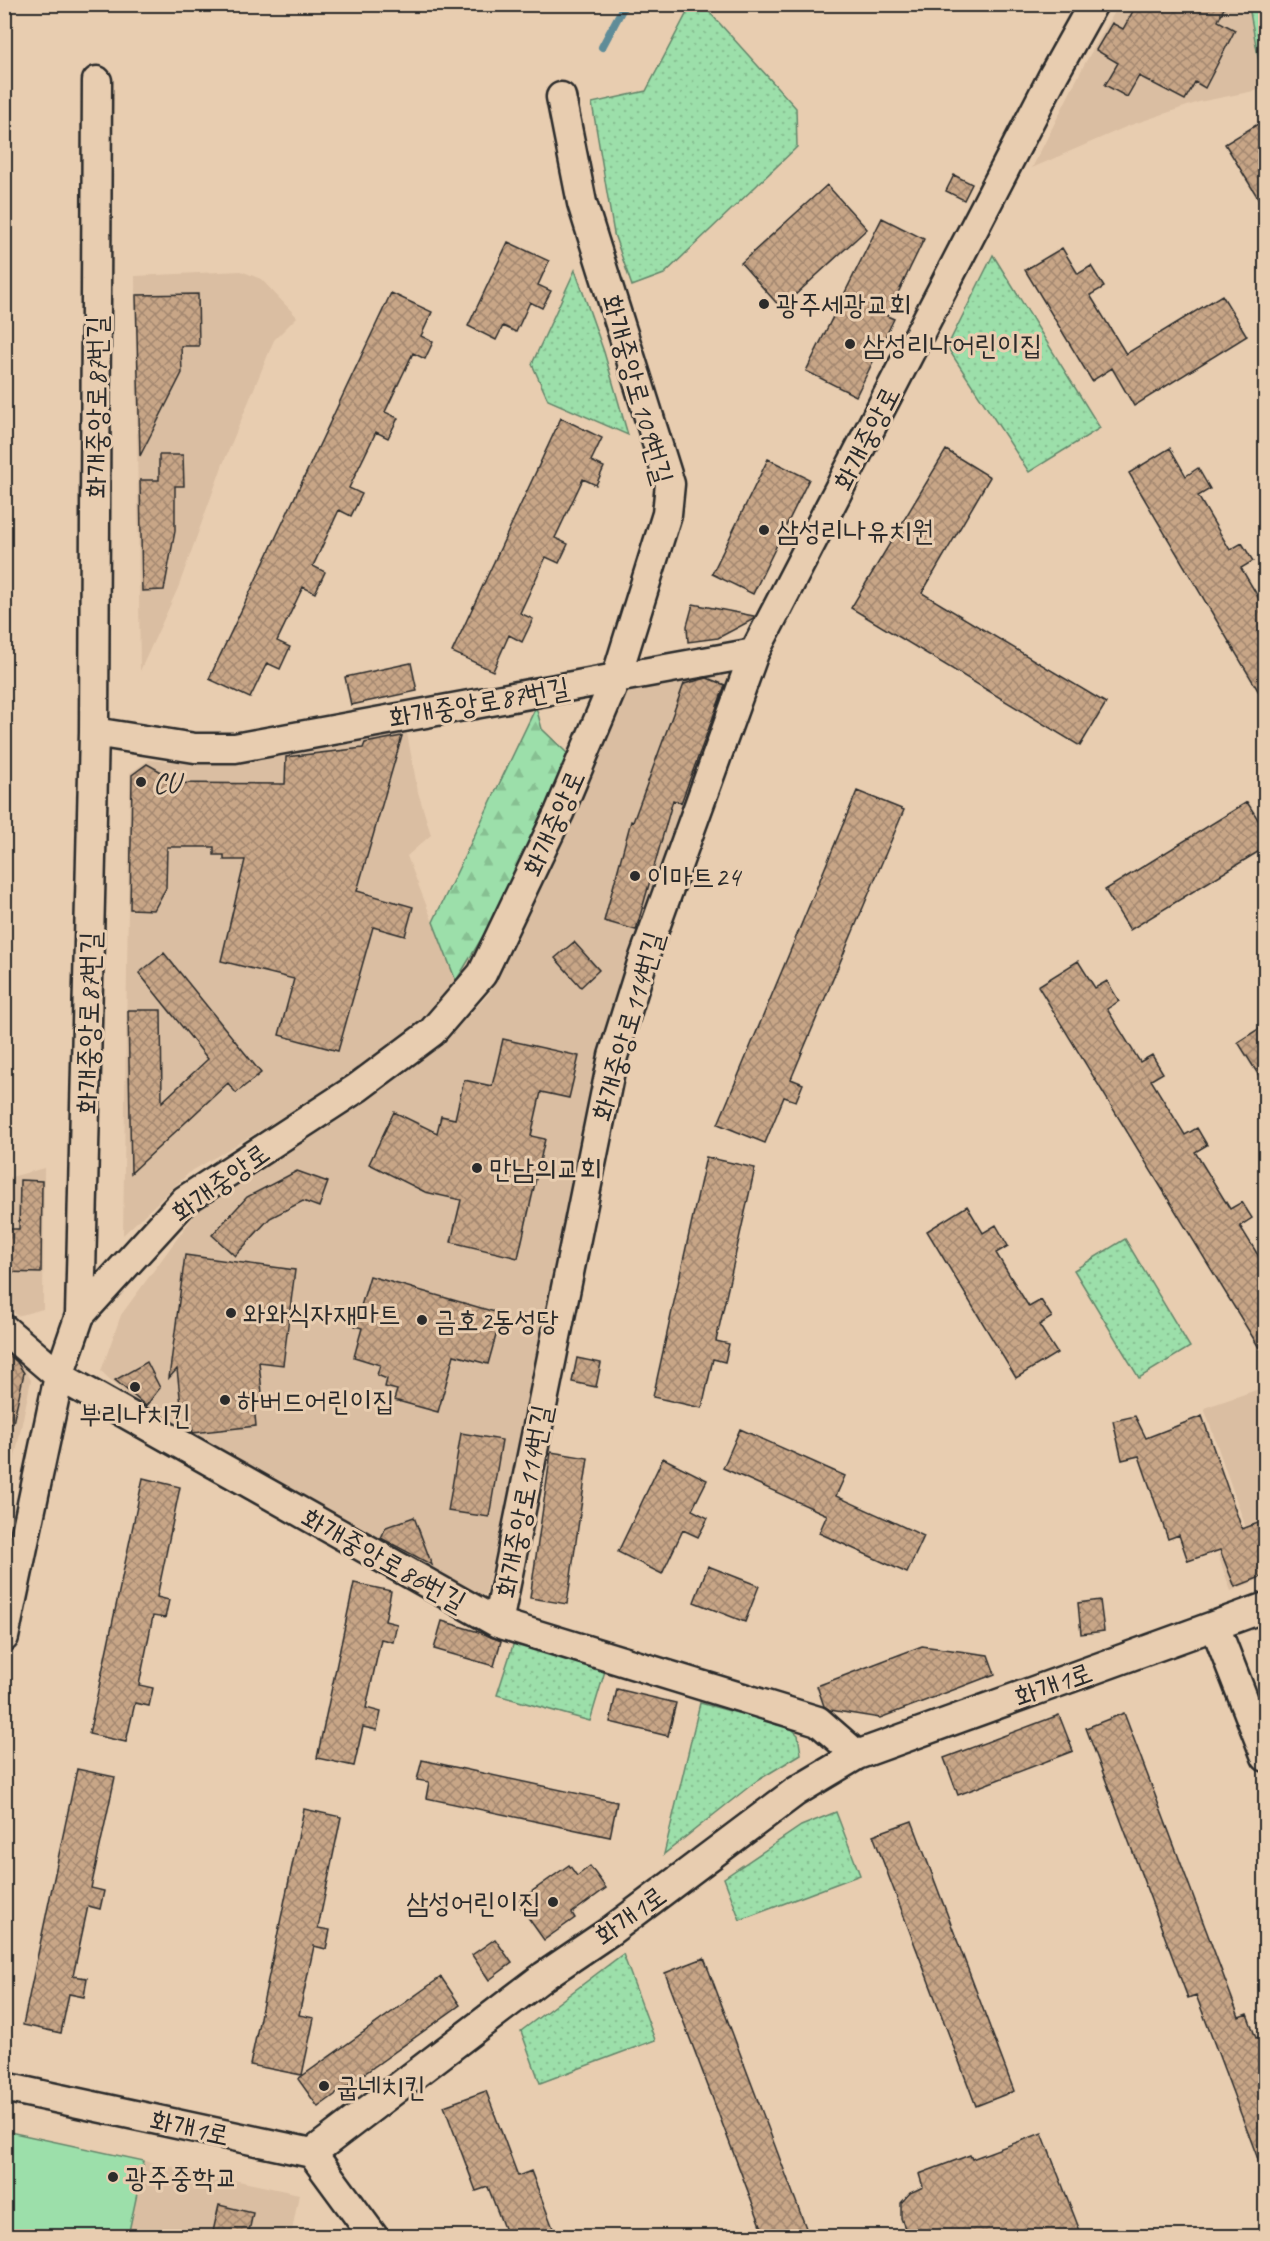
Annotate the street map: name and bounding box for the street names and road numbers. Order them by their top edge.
street label: 화개중앙로109번길 [594,290,681,488]
street label: 화개중앙로87번길 [79,316,114,498]
street label: 화개중앙로 [825,380,908,496]
street label: 화개중앙로87번길 [386,669,572,736]
street label: 화개중앙로 [515,765,592,882]
street label: 화개중앙로114번길 [584,927,671,1125]
street label: 화개중앙로87번길 [69,931,108,1115]
street label: 화개중앙로 [164,1135,276,1230]
street label: 화개중앙로114번길 [488,1402,559,1600]
street label: 화개중앙로86번길 [295,1500,472,1619]
street label: 화개1로 [1010,1654,1097,1715]
street label: 화개1로 [588,1878,673,1953]
street label: 화개1로 [147,2102,233,2153]

